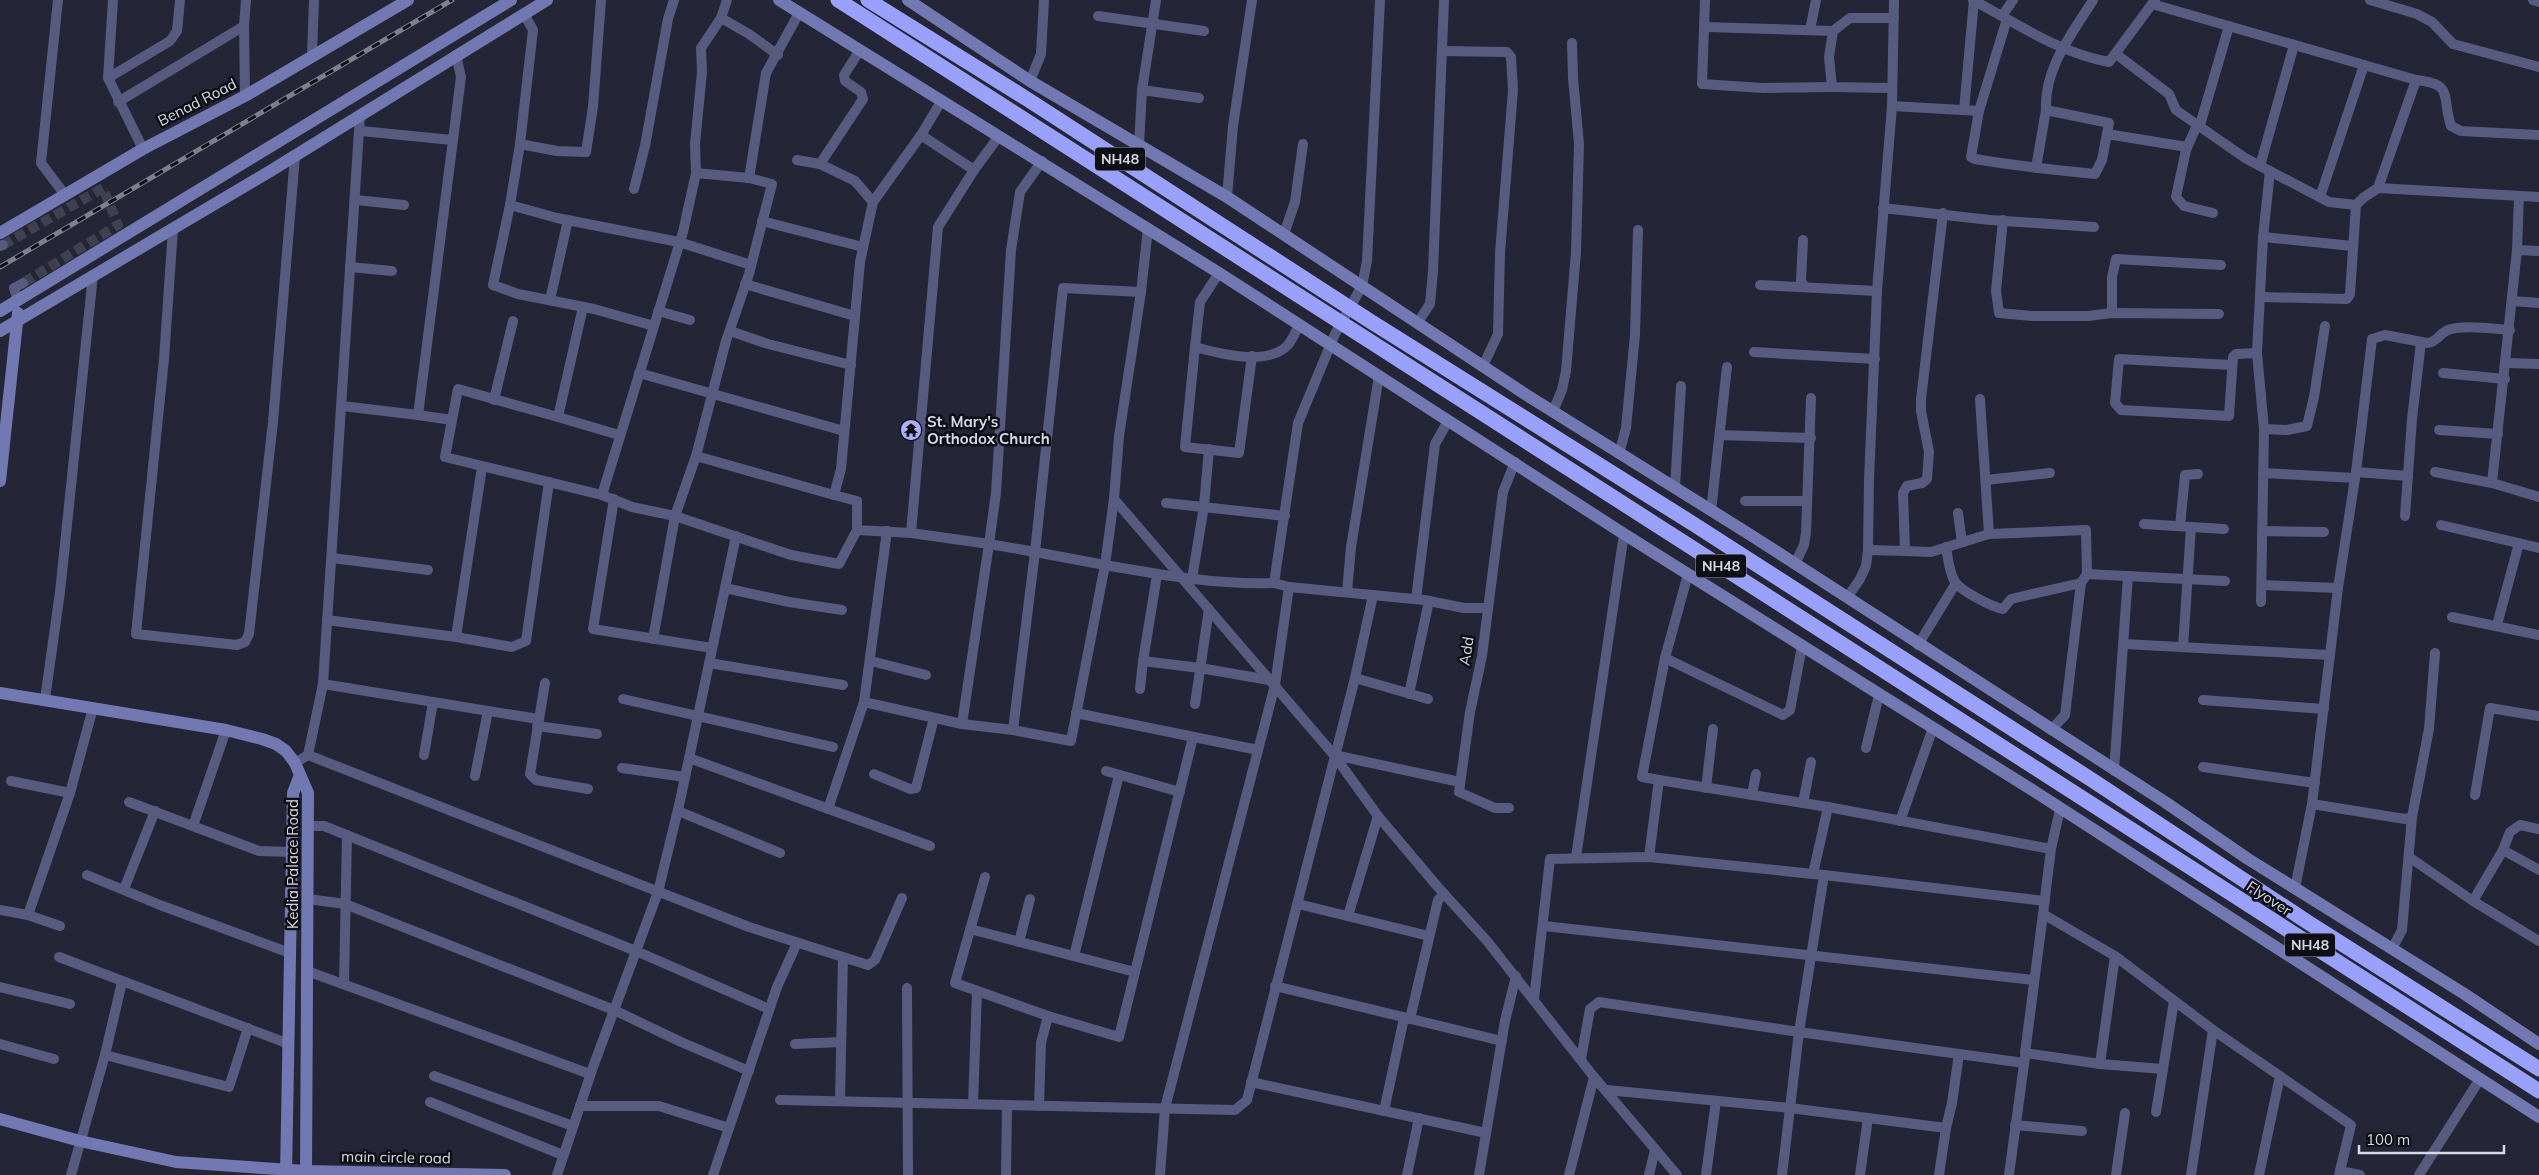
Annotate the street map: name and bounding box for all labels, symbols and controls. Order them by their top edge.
street label: Benad Road [154,74,240,130]
road number: NH48 [1095,148,1145,170]
place label: St. Mary's Orthodox Church [927,412,1050,448]
temple icon: St. Mary's Orthodox Church [899,418,923,442]
road number: NH48 [1696,554,1746,578]
street label: Add [1454,635,1478,667]
street label: Kedia Palace Road [283,799,302,929]
street label: Flyover [2243,876,2296,920]
road number: NH48 [2285,934,2335,956]
scale bar [2359,1122,2504,1154]
text: 100 m [2366,1130,2410,1149]
street label: main circle road [341,1147,451,1167]

